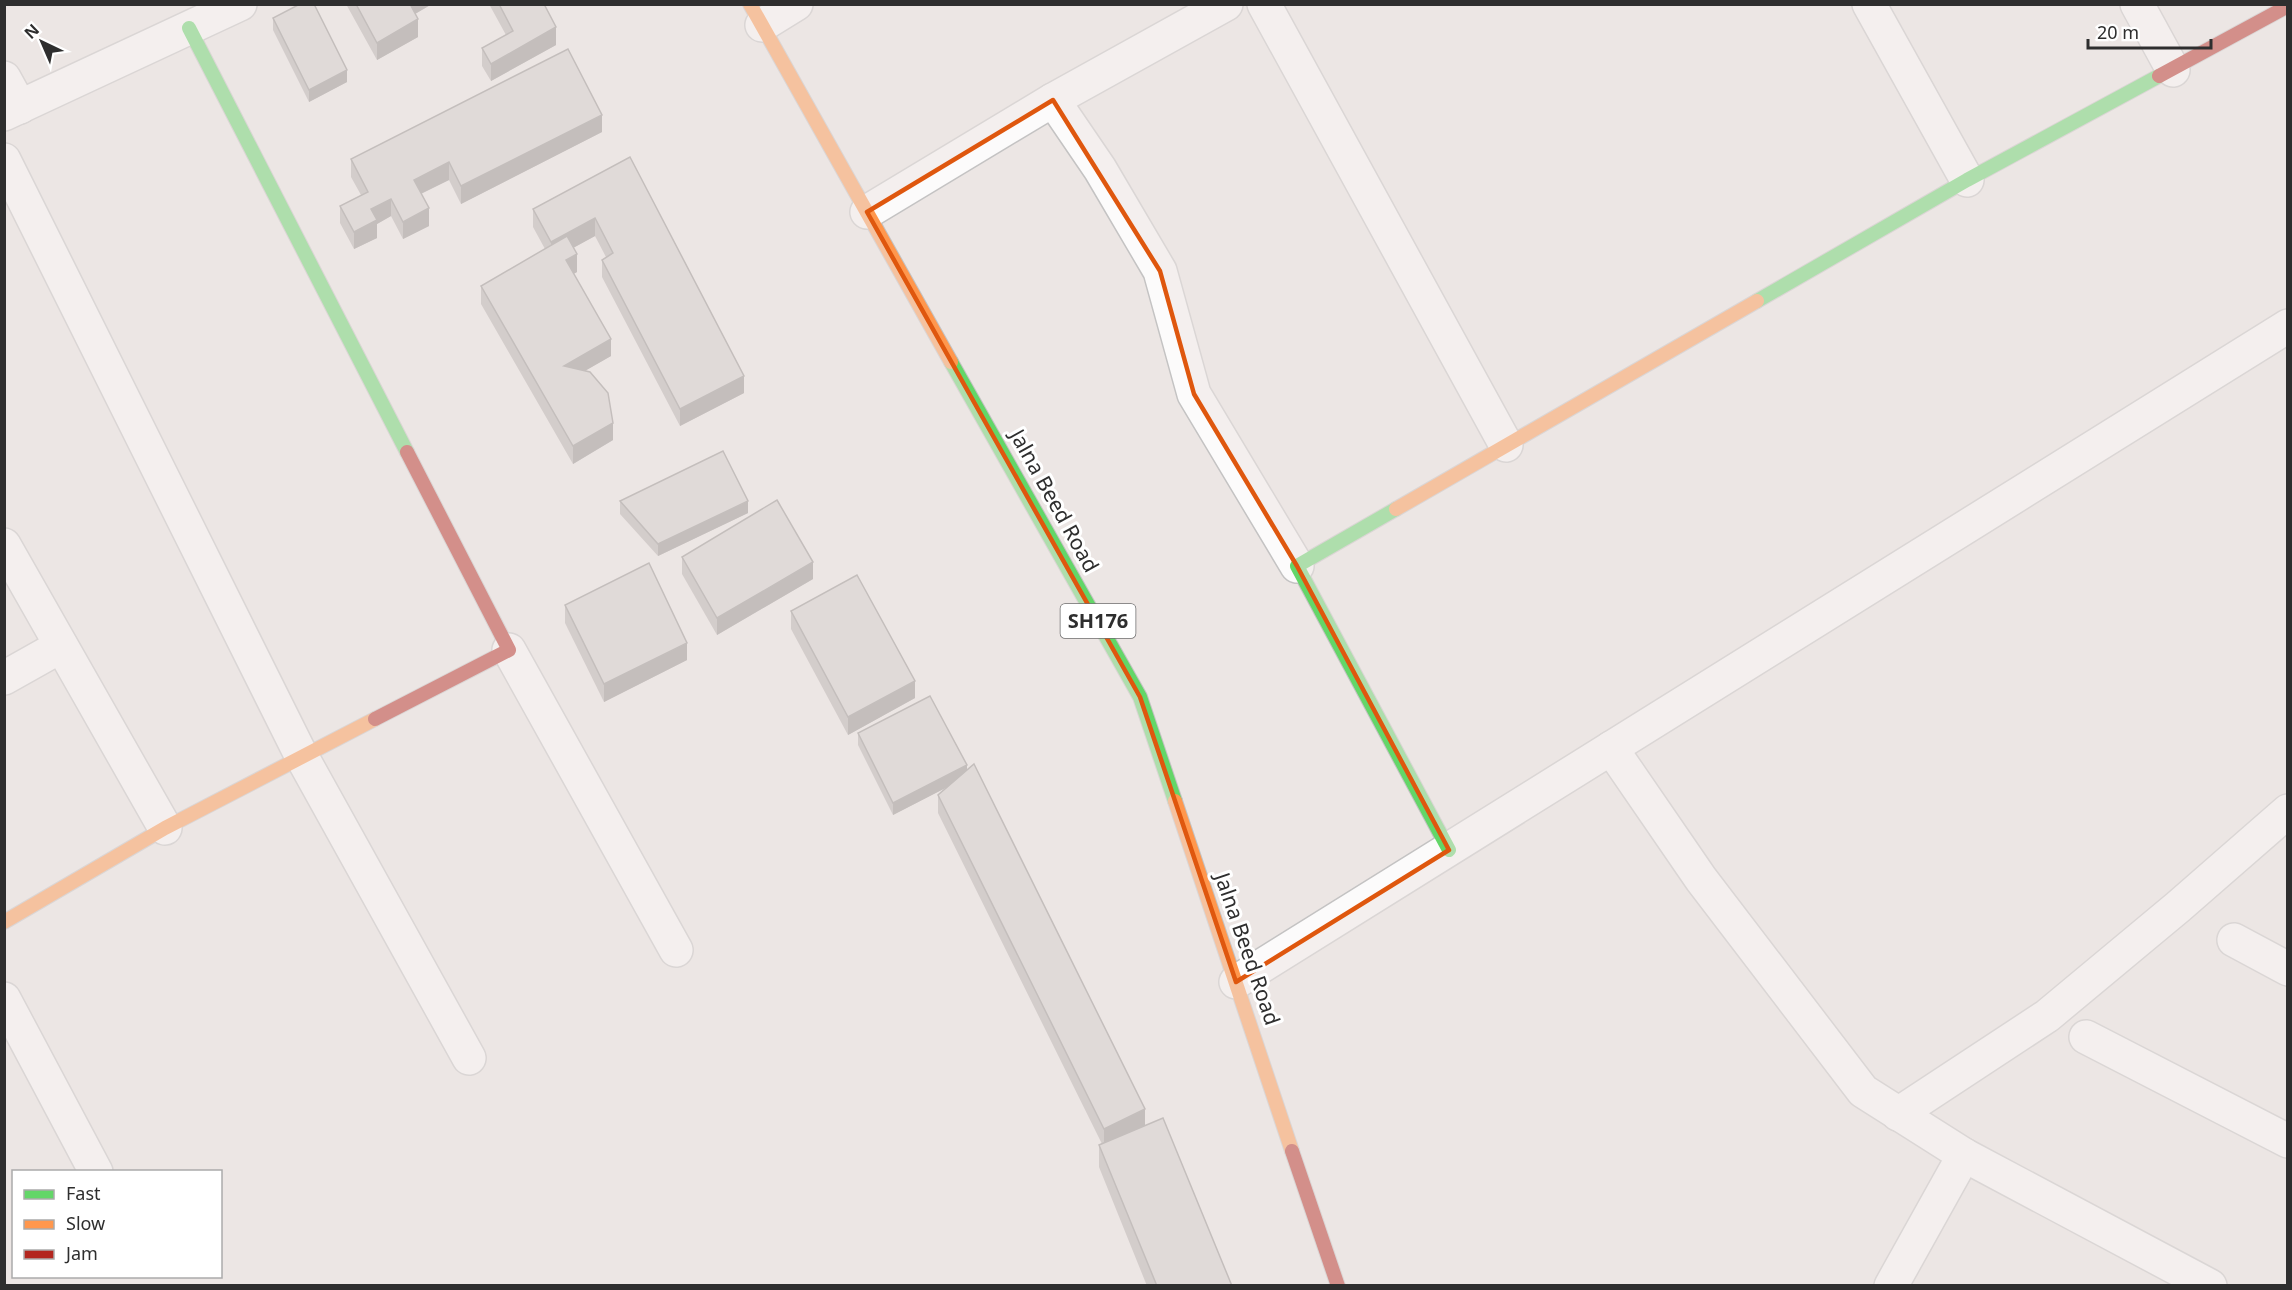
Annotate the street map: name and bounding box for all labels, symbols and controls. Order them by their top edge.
north arrow [12,12,72,72]
scale bar [2088,12,2211,50]
text: N [19,19,44,44]
text: 20 m [2097,20,2139,44]
street label: Jalna Beed Road [1003,422,1106,577]
road number: SH176 [1060,604,1136,638]
street label: Jalna Beed Road [1208,867,1287,1029]
legend [12,1170,222,1278]
text: Fast [66,1181,101,1205]
text: Slow [66,1211,105,1235]
text: Jam [64,1241,98,1265]

